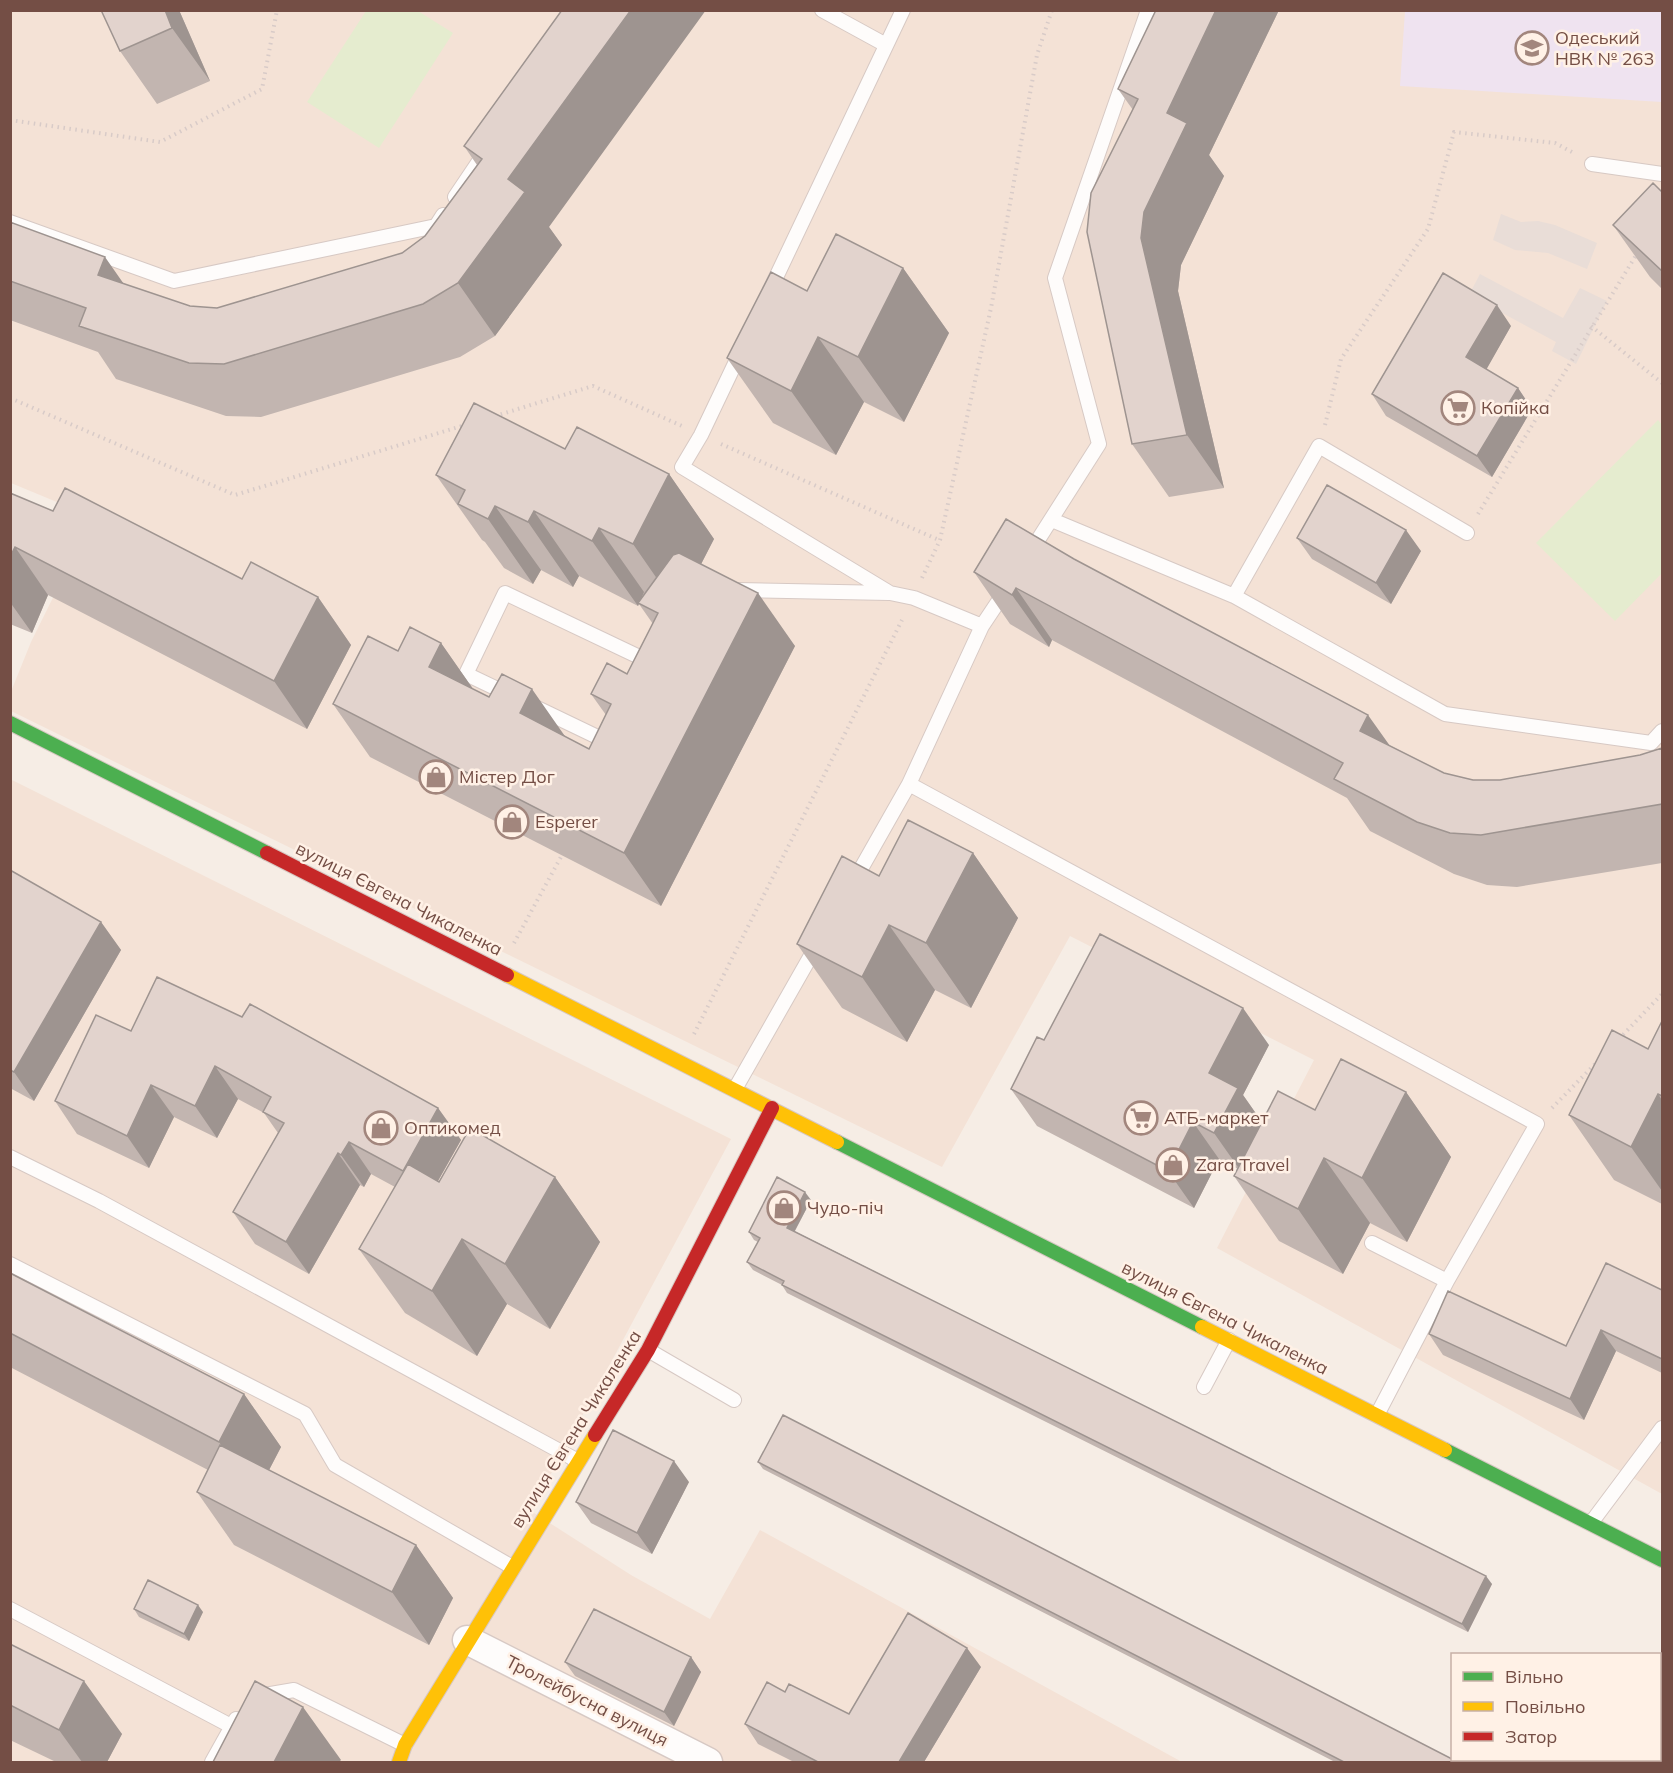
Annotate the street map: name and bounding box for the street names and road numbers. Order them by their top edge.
street label: вулиця Євгена Чикаленка [292,836,506,961]
street label: вулиця Євгена Чикаленка [1118,1255,1332,1380]
street label: вулиця Євгена Чикаленка [505,1326,646,1532]
street label: Тролейбусна вулиця [502,1650,672,1751]

